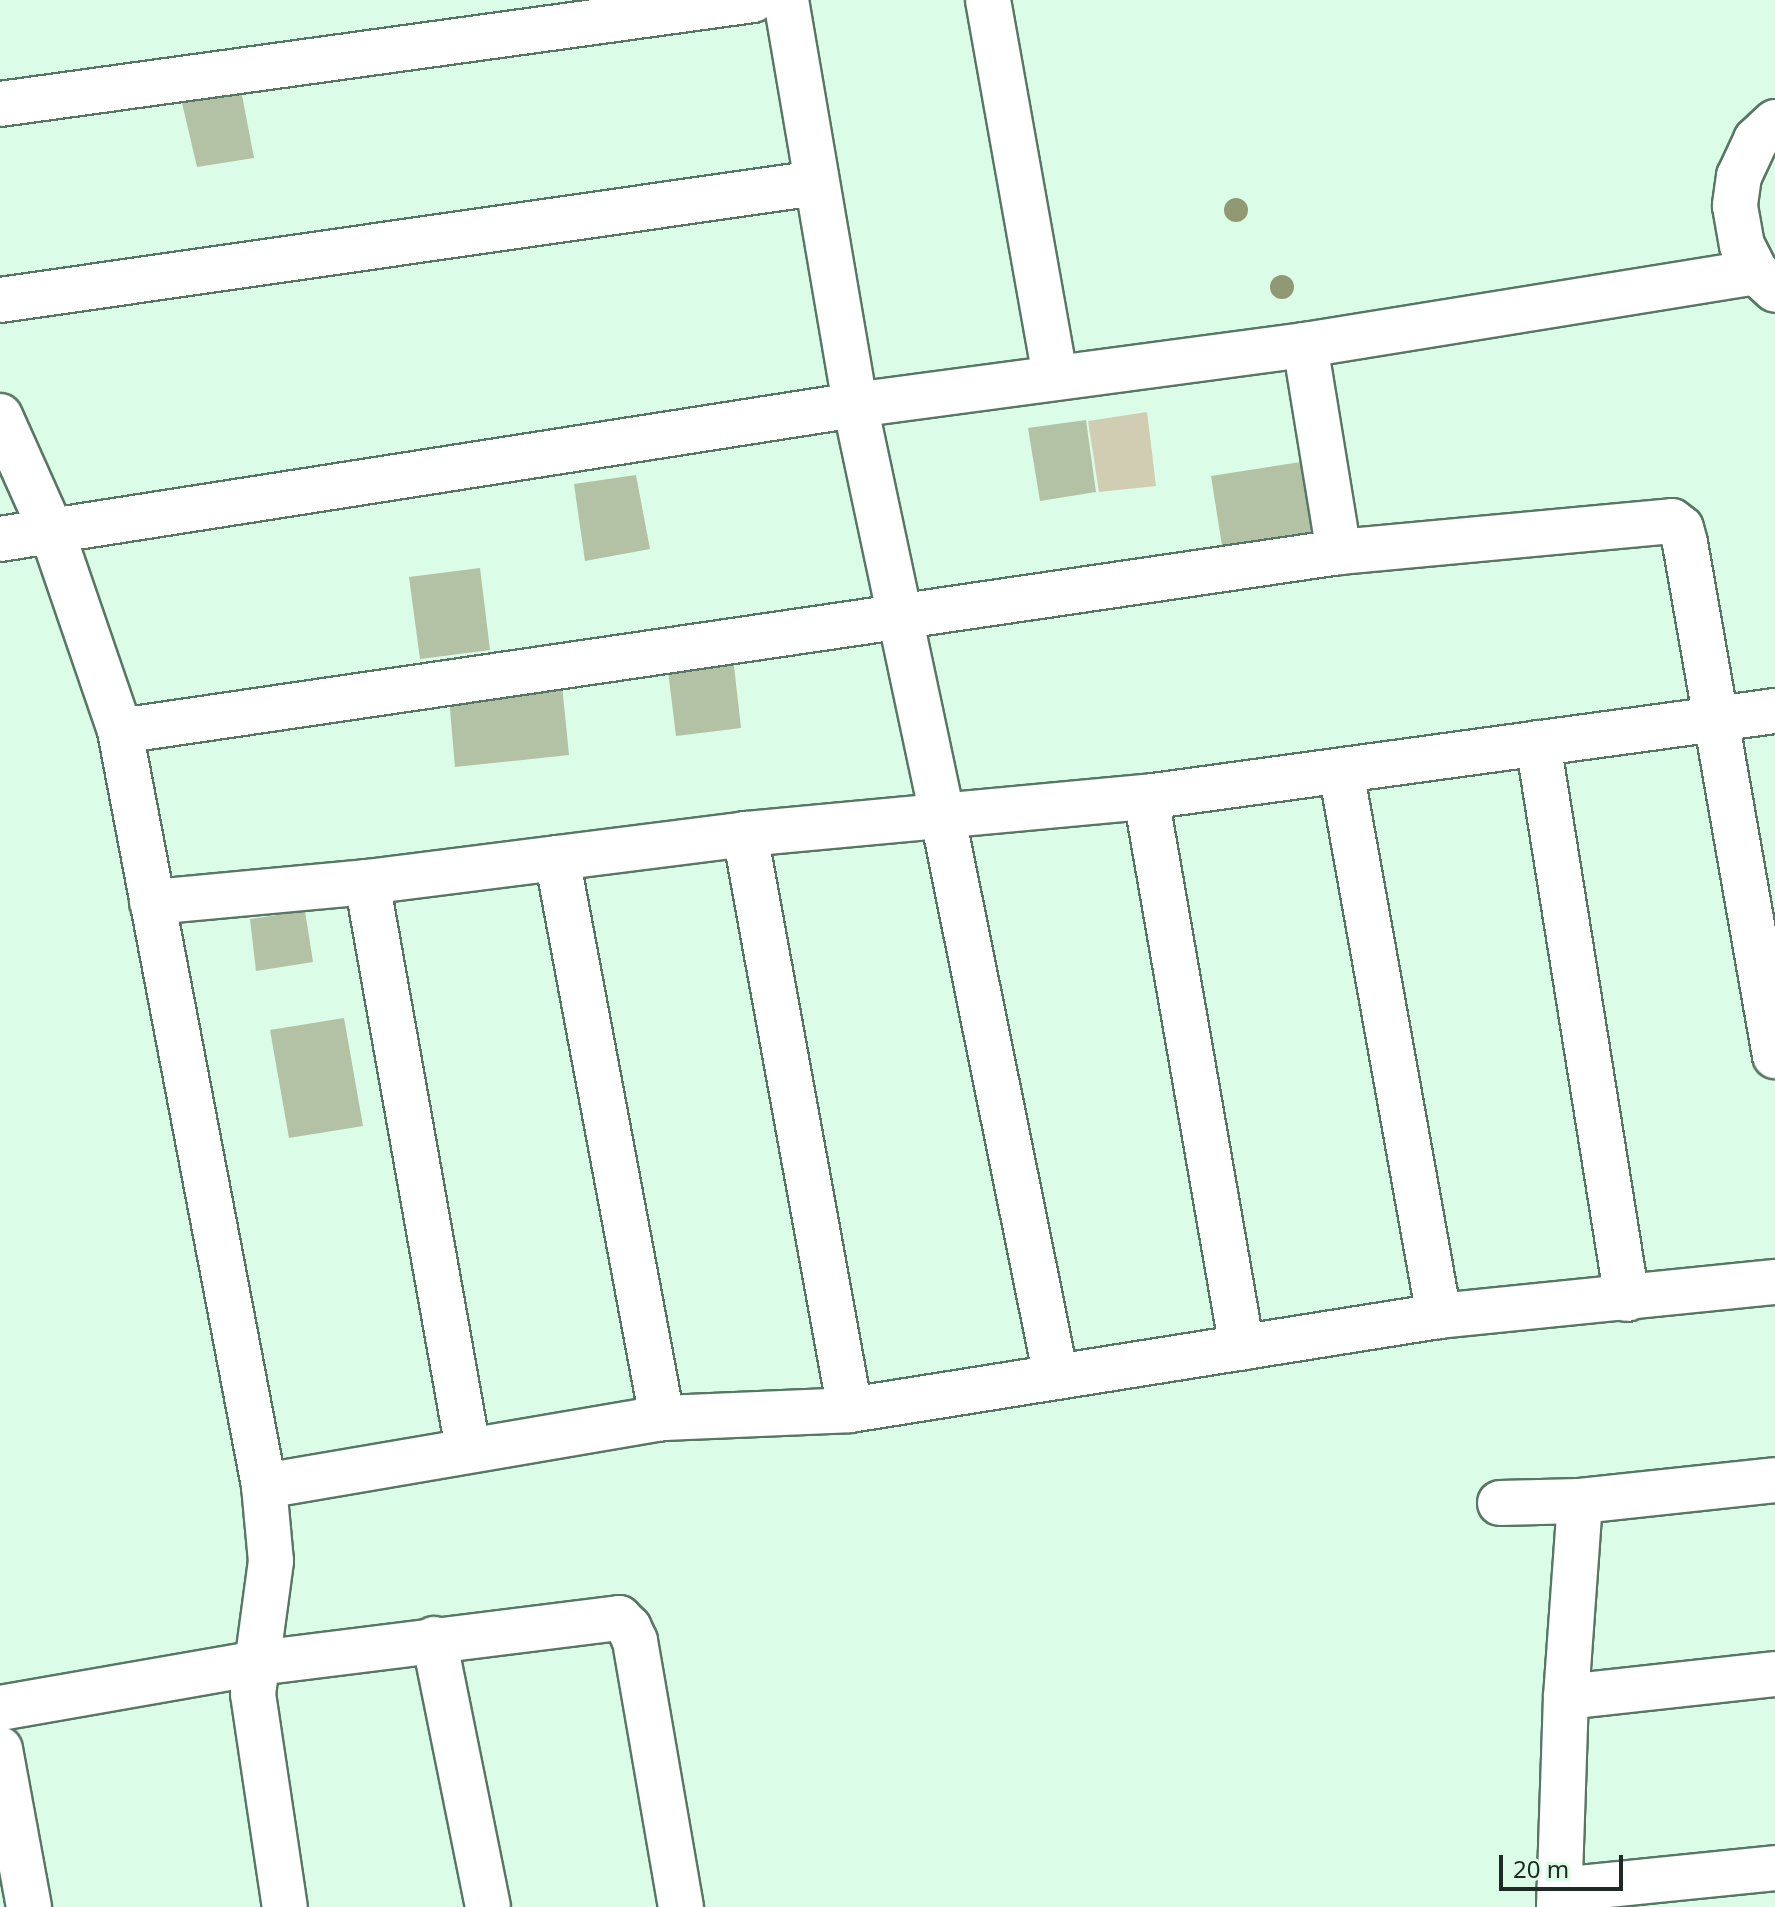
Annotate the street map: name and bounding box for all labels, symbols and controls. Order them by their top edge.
scale bar [1503,1839,1627,1889]
text: 20 m [1513,1852,1569,1885]

